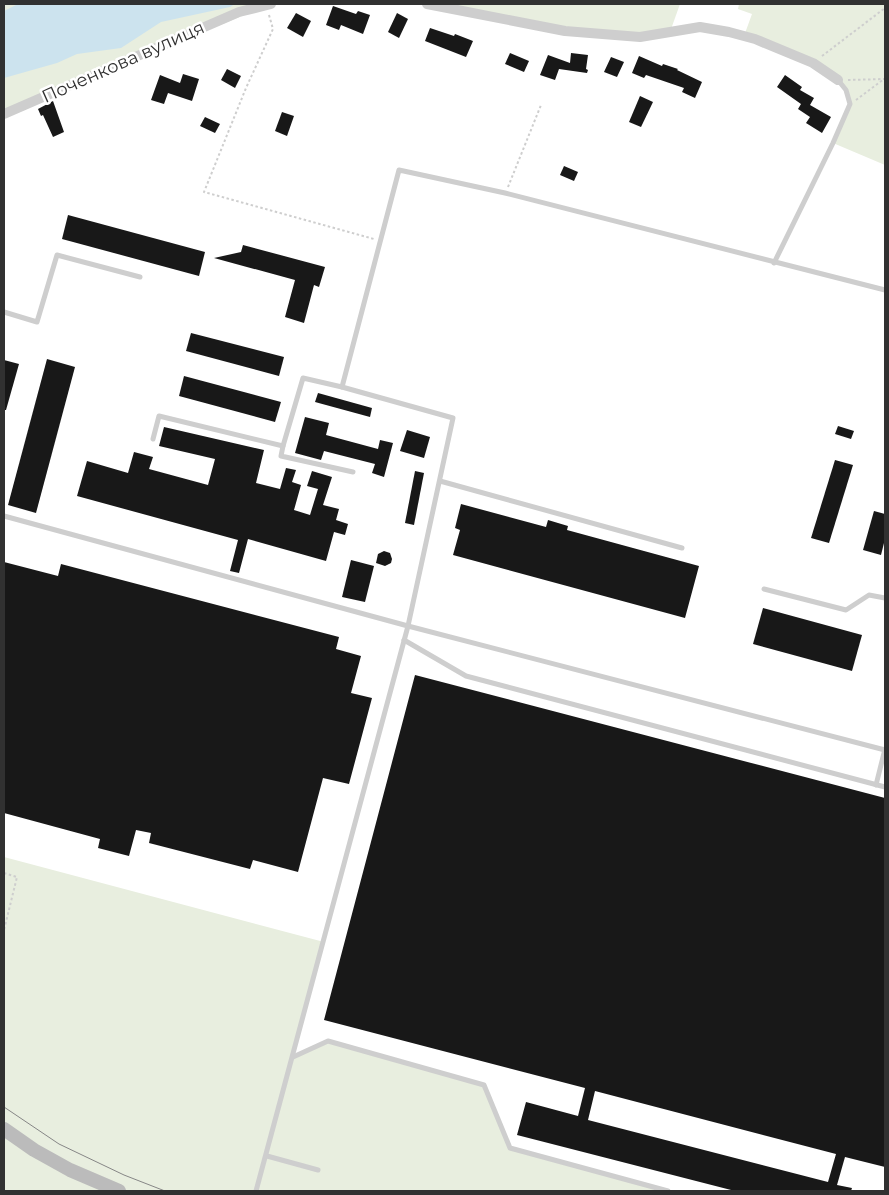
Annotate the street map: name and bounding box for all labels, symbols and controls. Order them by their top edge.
street label: Поченкова вулиця [38,16,208,108]

